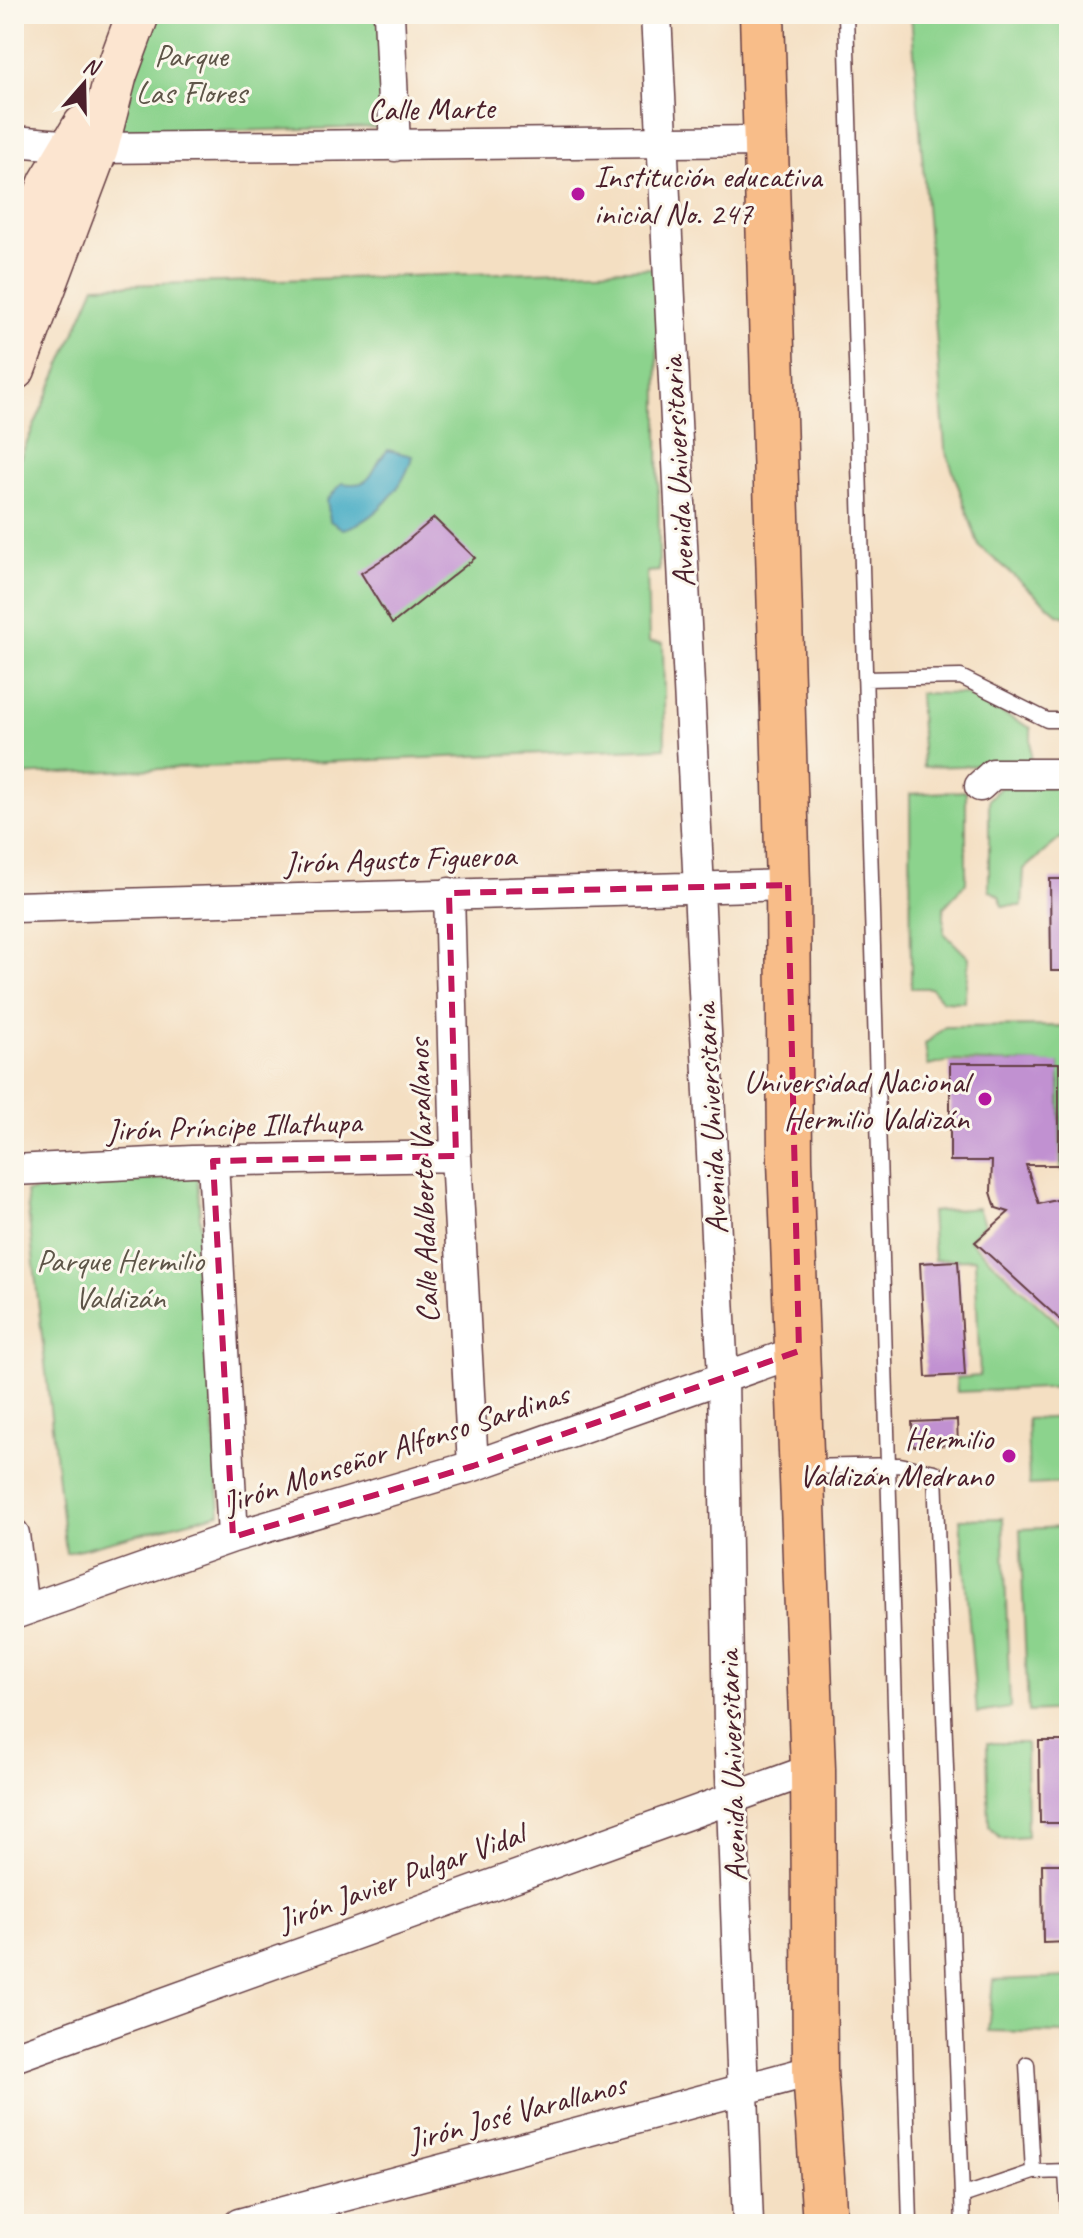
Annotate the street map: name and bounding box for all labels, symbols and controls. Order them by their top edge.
park label: Parque Las Flores [136,35,249,113]
north arrow [44,44,124,124]
text: N [79,51,105,83]
street label: Calle Marte [367,87,497,131]
place label: Institución educativa inicial No. 247 [594,156,824,234]
marker: Institución educativa inicial No. 247 [569,185,587,203]
street label: Avenida Universitaria [651,353,705,588]
street label: Jirón Agusto Figueroa [281,834,519,884]
street label: Avenida Universitaria [684,1000,738,1235]
street label: Calle Adalberto Varallanos [397,1035,448,1324]
place label: Universidad Nacional Hermilio Valdizán [744,1061,975,1139]
marker: Universidad Nacional Hermilio Valdizán [976,1090,994,1108]
street label: Jirón Príncipe Illathupa [104,1101,364,1151]
park label: Parque Hermilio Valdizán [36,1240,206,1318]
street label: Jirón Monseñor Alfonso Sardinas [216,1372,577,1524]
place label: Hermilio Valdizán Medrano [799,1418,995,1496]
marker: Hermilio Valdizán Medrano [1000,1447,1018,1465]
street label: Avenida Universitaria [707,1647,757,1882]
street label: Jirón Javier Pulgar Vidal [270,1811,535,1941]
street label: Jirón José Varallanos [402,2063,632,2161]

